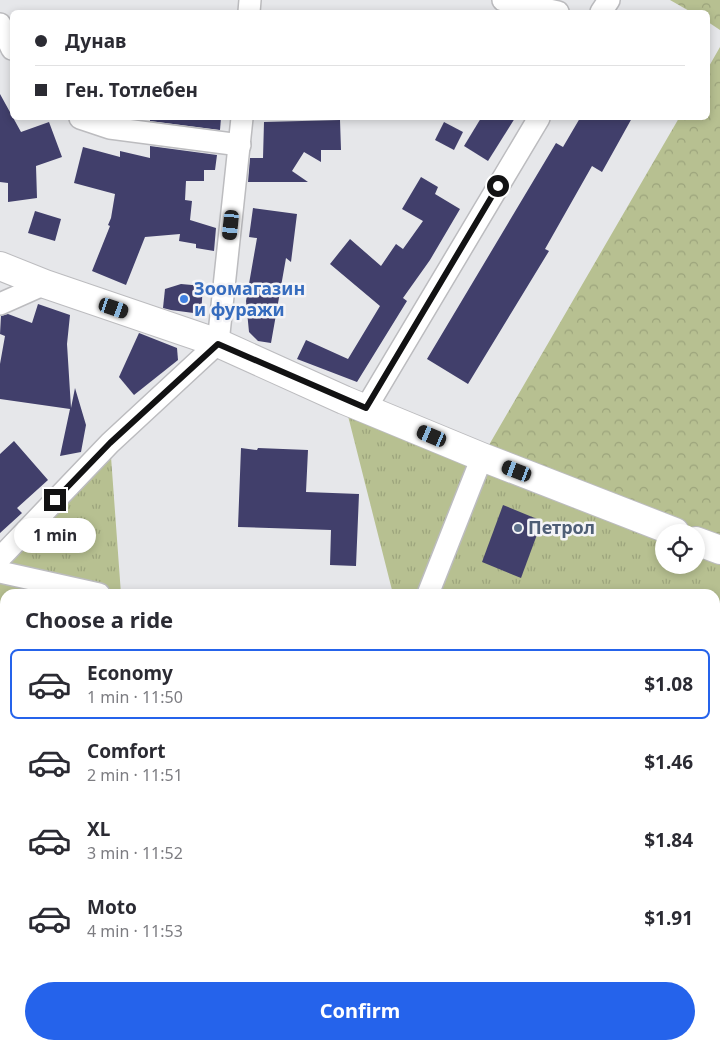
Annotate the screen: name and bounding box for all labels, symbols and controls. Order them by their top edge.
text: Дунав [65,28,126,54]
text: Ген. Тотлебен [65,77,198,103]
route start [487,175,509,197]
car [221,209,240,241]
place label: Зоомагазин и фуражи [194,276,305,321]
marker: Зоомагазин и фуражи [178,293,190,305]
car [97,296,130,320]
car [415,423,448,449]
car [500,459,533,483]
route end [44,489,66,511]
place label: Петрол [528,515,595,539]
callout: 1 min [14,518,96,552]
marker: Петрол [512,522,524,534]
text: 1 min [33,524,77,546]
map controls [655,524,705,574]
button: locate [655,524,705,574]
text: Choose a ride [25,604,173,634]
text: Economy [87,660,173,686]
icon: car [27,662,72,707]
text: $1.08 [644,671,693,697]
text: 1 min · 11:50 [87,686,183,708]
text: Comfort [87,738,166,764]
icon: car [27,740,72,785]
text: $1.46 [644,749,693,775]
text: 2 min · 11:51 [87,764,183,786]
text: XL [87,816,110,842]
icon: car [27,818,72,863]
text: $1.84 [644,827,693,853]
text: 3 min · 11:52 [87,842,183,864]
text: Moto [87,894,137,920]
icon: car [27,896,72,941]
text: $1.91 [644,905,693,931]
text: 4 min · 11:53 [87,920,183,942]
button: Confirm [25,982,695,1040]

